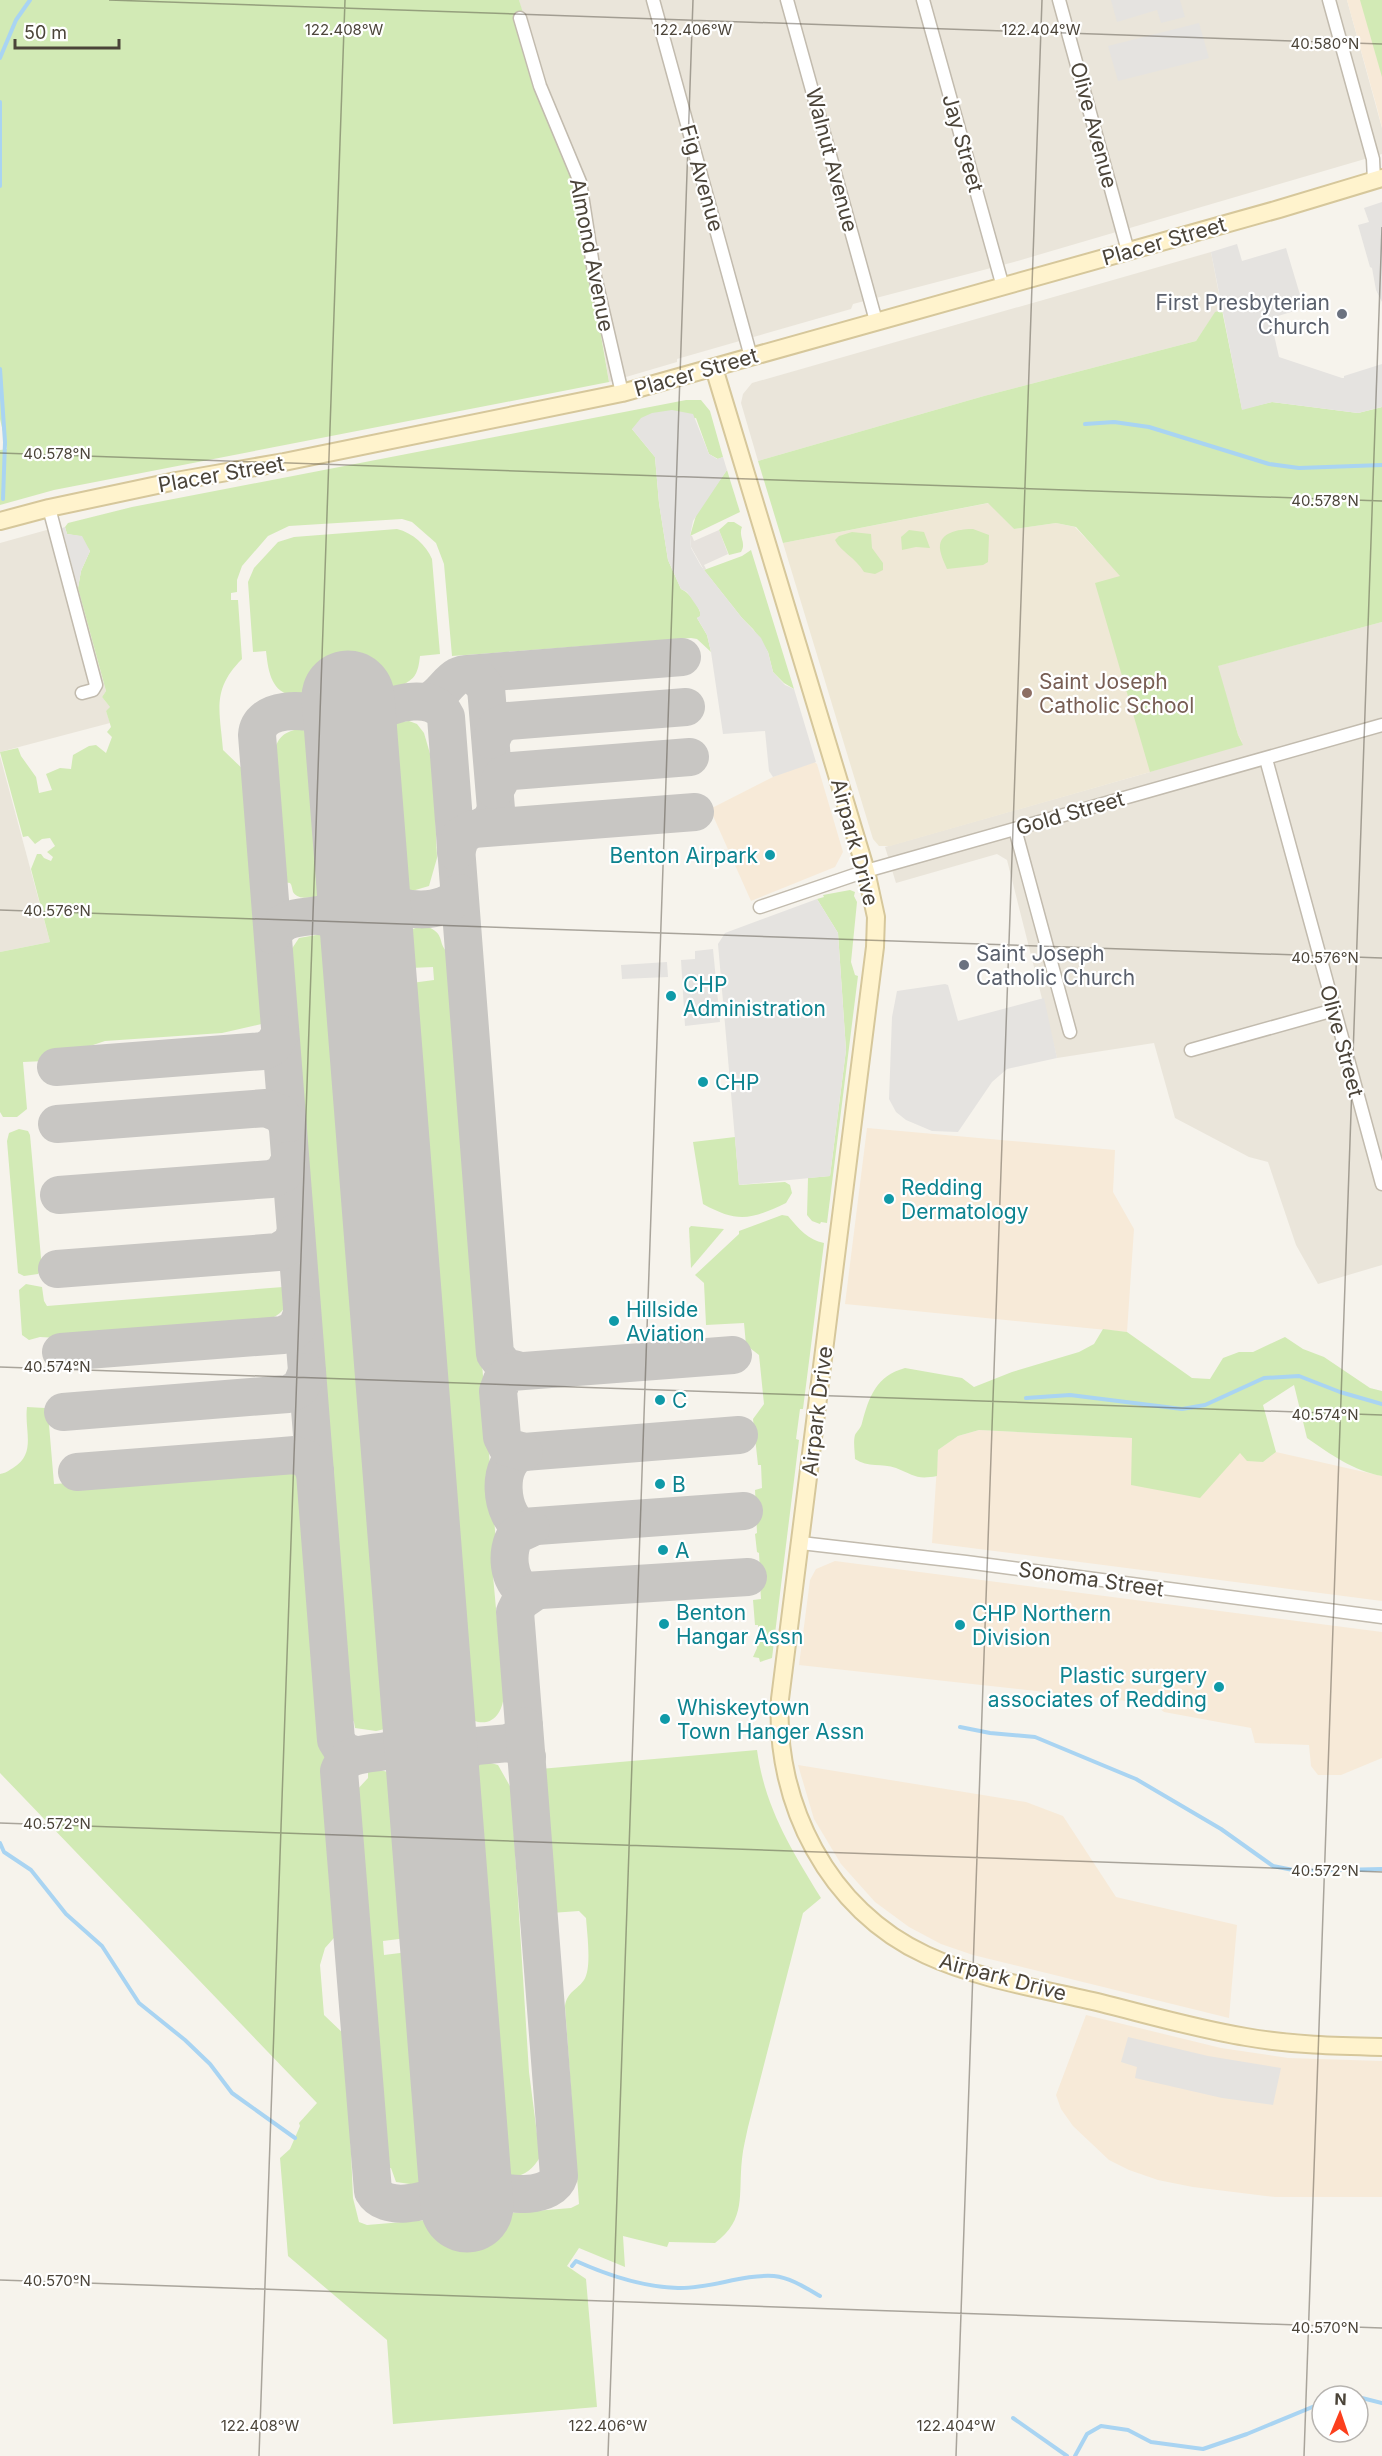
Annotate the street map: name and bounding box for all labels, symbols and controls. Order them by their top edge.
scale bar [15,12,118,50]
text: 122.408°W [305,20,383,39]
text: 122.406°W [654,20,733,39]
text: 122.404°W [1002,20,1081,39]
text: 50 m [24,22,67,43]
text: 40.580°N [1291,34,1359,53]
street label: Olive Avenue [1065,59,1123,191]
street label: Walnut Avenue [801,85,863,235]
street label: Jay Street [937,91,989,195]
street label: Fig Avenue [675,122,729,234]
street label: Almond Avenue [565,176,619,334]
street label: Placer Street [1099,211,1229,271]
place label: First Presbyterian Church [1155,290,1330,339]
marker: First Presbyterian Church [1335,307,1349,321]
street label: Placer Street [631,342,761,402]
text: 40.578°N [23,444,91,463]
street label: Placer Street [156,451,286,497]
text: 40.578°N [1291,491,1359,510]
place label: Saint Joseph Catholic School [1039,669,1194,718]
marker: Saint Joseph Catholic School [1020,686,1034,700]
street label: Airpark Drive [826,776,884,908]
street label: Gold Street [1013,786,1127,840]
place label: Benton Airpark [610,843,758,868]
marker: Benton Airpark [763,848,777,862]
text: 40.576°N [23,901,91,920]
place label: Saint Joseph Catholic Church [976,941,1135,990]
text: 40.576°N [1291,948,1359,967]
marker: Saint Joseph Catholic Church [957,958,971,972]
place label: CHP Administration [683,972,826,1021]
street label: Olive Street [1315,982,1369,1100]
marker: CHP Administration [664,989,678,1003]
place label: CHP [715,1070,759,1095]
marker: CHP [696,1075,710,1089]
place label: Redding Dermatology [901,1175,1029,1224]
marker: Redding Dermatology [882,1192,896,1206]
place label: Hillside Aviation [626,1297,705,1346]
marker: Hillside Aviation [607,1314,621,1328]
street label: Airpark Drive [797,1345,837,1477]
text: 40.574°N [23,1357,91,1376]
place label: C [672,1388,687,1413]
marker: C [653,1393,667,1407]
text: 40.574°N [1291,1405,1359,1424]
place label: B [672,1472,686,1497]
marker: B [653,1477,667,1491]
place label: A [675,1538,690,1563]
marker: A [656,1543,670,1557]
street label: Sonoma Street [1017,1556,1165,1602]
place label: Benton Hangar Assn [676,1600,803,1649]
place label: CHP Northern Division [972,1601,1111,1650]
marker: Benton Hangar Assn [657,1617,671,1631]
marker: CHP Northern Division [953,1618,967,1632]
place label: Plastic surgery associates of Redding [988,1663,1207,1712]
marker: Plastic surgery associates of Redding [1212,1680,1226,1694]
place label: Whiskeytown Town Hanger Assn [677,1695,864,1744]
marker: Whiskeytown Town Hanger Assn [658,1712,672,1726]
text: 40.572°N [23,1814,91,1833]
text: 40.572°N [1291,1861,1359,1880]
street label: Airpark Drive [937,1948,1069,2006]
text: 40.570°N [23,2271,91,2290]
text: 40.570°N [1291,2318,1359,2337]
north arrow [1310,2384,1370,2444]
text: N [1334,2389,1347,2409]
text: 122.408°W [221,2416,299,2435]
text: 122.406°W [569,2416,648,2435]
text: 122.404°W [917,2416,996,2435]

